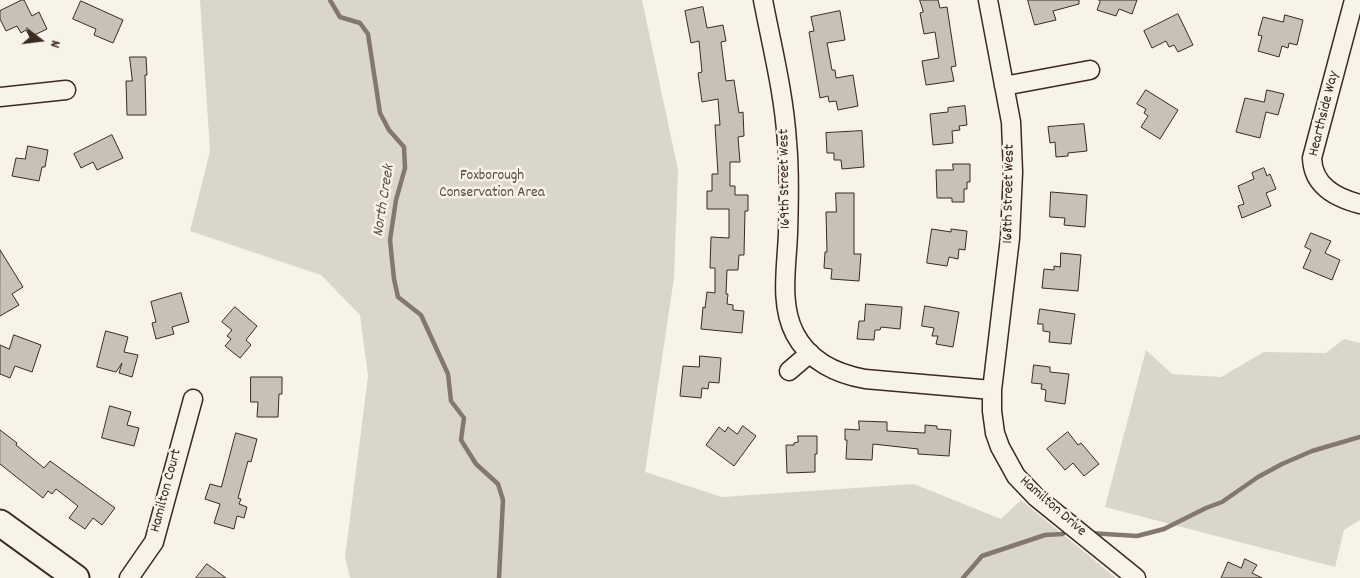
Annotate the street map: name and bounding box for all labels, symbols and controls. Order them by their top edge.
north arrow [15,15,65,65]
text: N [44,38,65,50]
street label: Hearthside Way [1306,70,1344,158]
street label: 169th Street West [776,129,796,229]
street label: 168th Street West [1000,144,1020,244]
water label: North Creek [370,164,400,238]
park label: Foxborough Conservation Area [439,168,545,203]
street label: Hamilton Court [147,447,187,535]
street label: Hamilton Drive [1015,473,1089,541]

